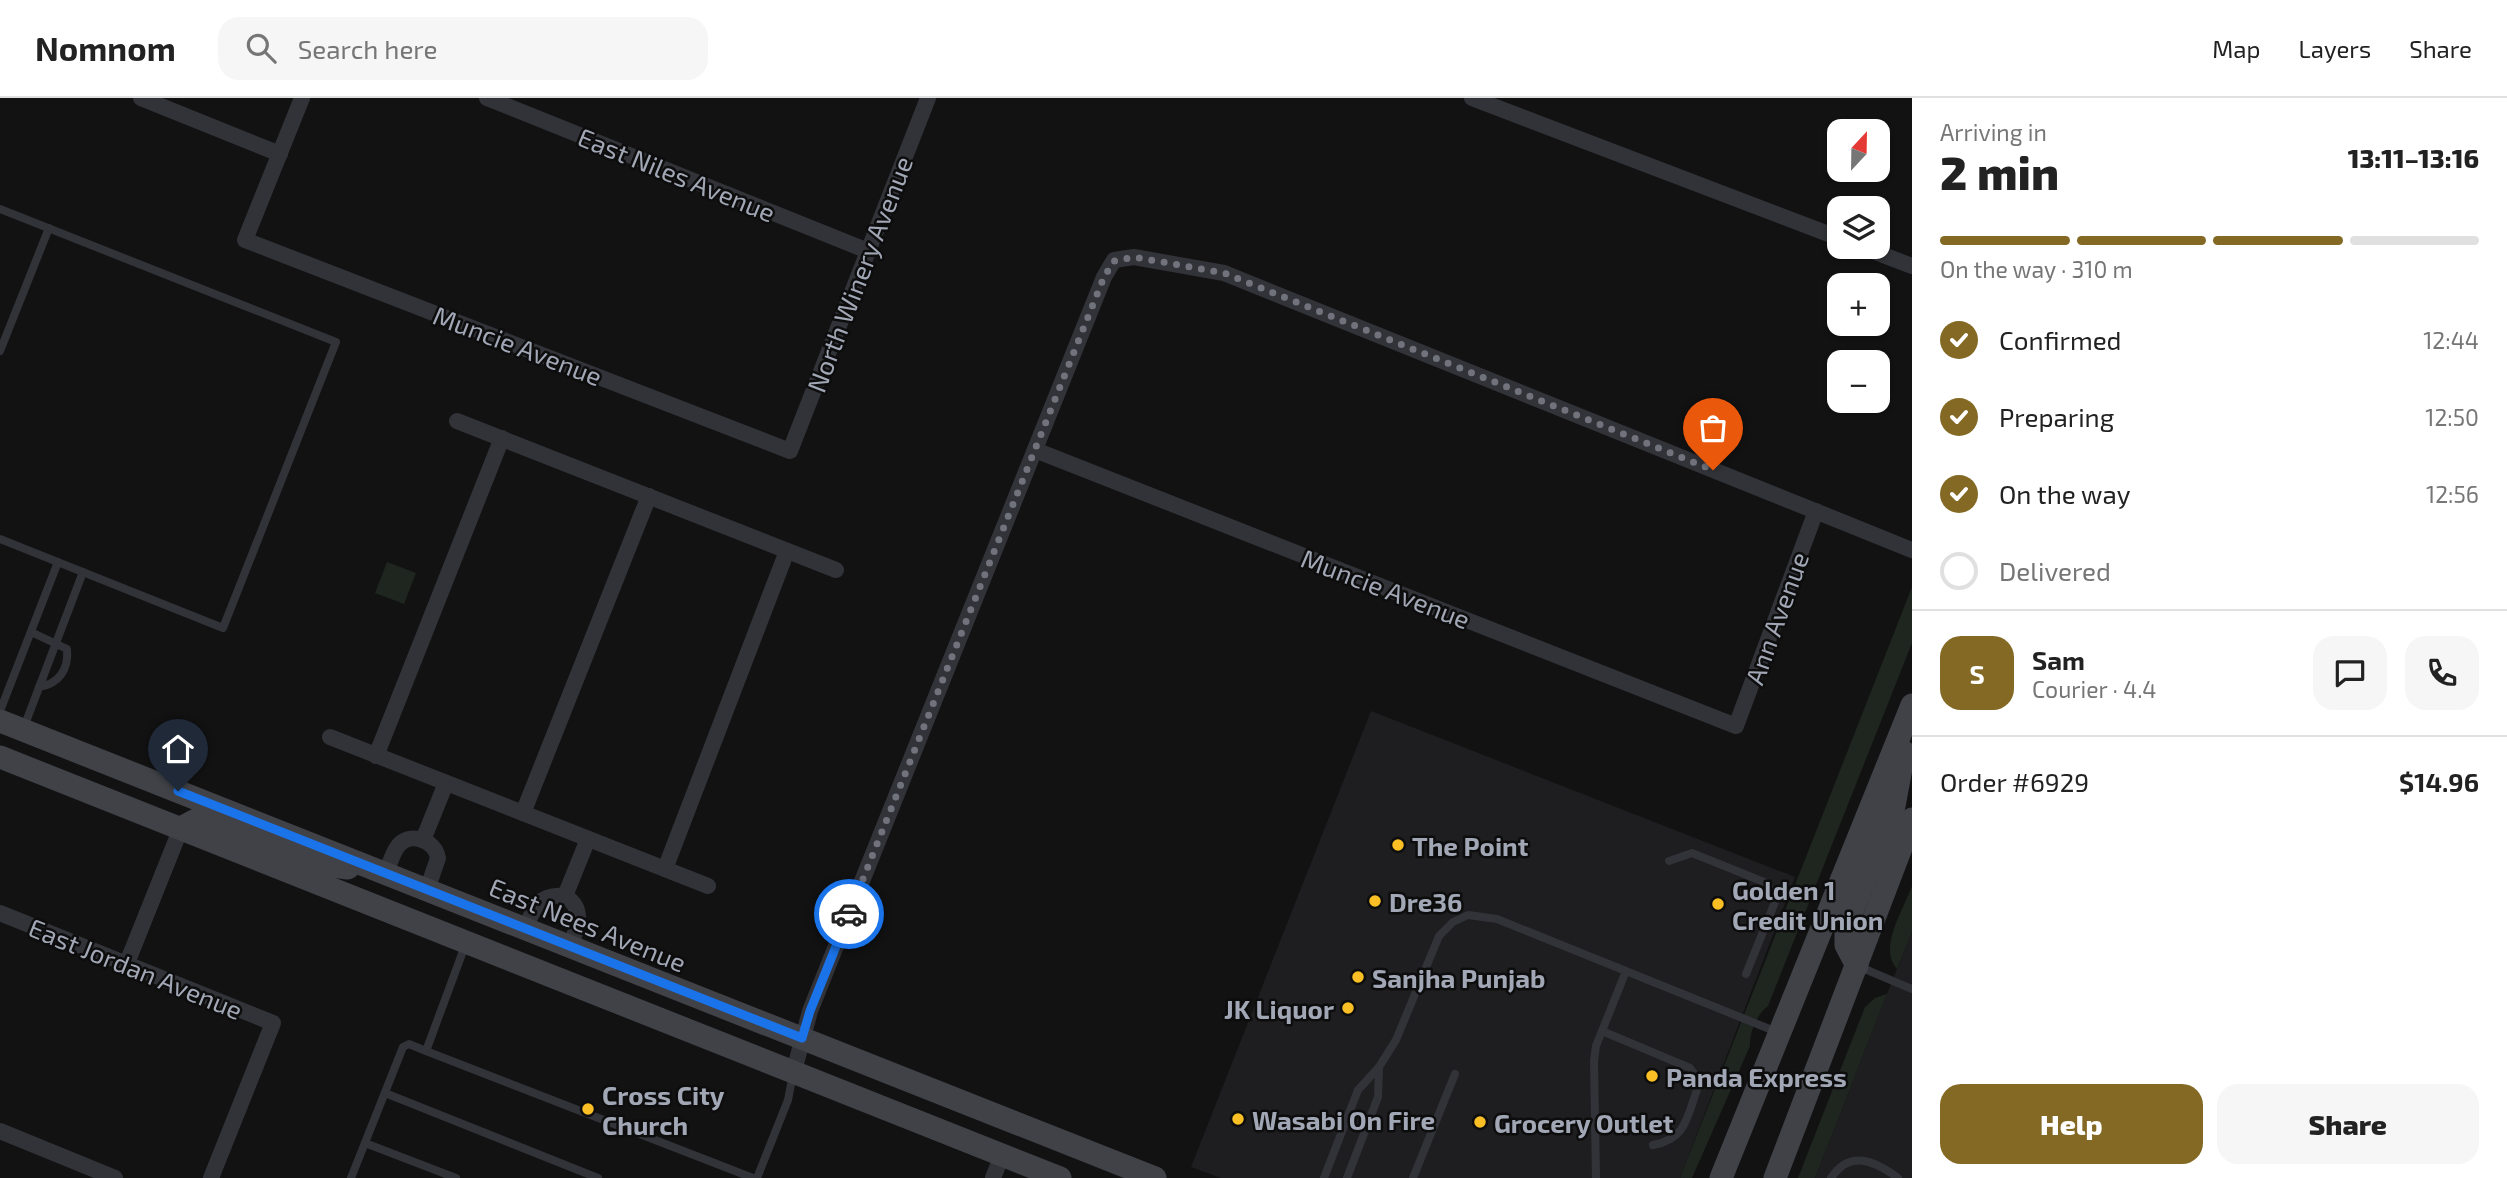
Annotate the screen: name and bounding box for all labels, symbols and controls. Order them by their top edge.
search box [218,17,708,80]
text: Nomnom [35,28,176,68]
icon: search [242,29,280,67]
text: Search here [298,33,437,64]
text: Map [2212,34,2260,63]
text: Layers [2298,34,2371,63]
text: Share [2409,34,2472,63]
text: Arriving in [1940,118,2047,146]
north arrow [1827,119,1890,182]
map controls [1827,119,1890,413]
street label: East Niles Avenue [574,120,780,228]
text: 13:11–13:16 [2348,142,2479,173]
text: 2 min [1940,144,2059,199]
street label: North Winery Avenue [800,152,918,396]
button: layers [1827,196,1890,259]
text: On the way · 310 m [1940,255,2133,283]
button: + [1827,273,1890,336]
street label: Muncie Avenue [429,299,607,391]
icon: check [1940,321,1978,359]
text: Confirmed [1999,324,2122,355]
text: 12:44 [2423,326,2479,354]
button: − [1827,350,1890,413]
pin [1683,398,1743,470]
icon: check [1940,398,1978,436]
text: Preparing [1999,401,2114,432]
text: 12:50 [2425,403,2479,431]
icon: bag [1694,409,1732,447]
icon: check [1940,475,1978,513]
text: On the way [1999,478,2130,509]
text: 12:56 [2426,480,2479,508]
street label: Muncie Avenue [1297,542,1475,634]
street label: Ann Avenue [1738,548,1814,688]
text: Delivered [1999,555,2111,586]
button: chat [2313,636,2387,710]
button: phone [2405,636,2479,710]
text: Sam [2032,644,2085,675]
text: S [1969,658,1985,689]
text: Courier · 4.4 [2032,675,2156,703]
pin [148,719,208,791]
icon: home [159,730,197,768]
text: Order #6929 [1940,766,2089,797]
text: $14.96 [2399,766,2479,797]
place label: The Point [1412,830,1529,861]
marker: The Point [1390,837,1406,853]
street label: East Nees Avenue [485,870,691,978]
place label: Golden 1 Credit Union [1732,874,1883,935]
courier [814,879,884,949]
place label: Dre36 [1389,886,1462,917]
marker: Dre36 [1367,893,1383,909]
icon: car [830,895,868,933]
marker: Golden 1 Credit Union [1710,896,1726,912]
street label: East Jordan Avenue [25,911,247,1025]
place label: Sanjha Punjab [1372,962,1546,993]
marker: Sanjha Punjab [1350,969,1366,985]
place label: JK Liquor [1224,993,1334,1024]
marker: JK Liquor [1340,1000,1356,1016]
place label: Panda Express [1666,1061,1847,1092]
marker: Panda Express [1644,1068,1660,1084]
place label: Cross City Church [602,1079,725,1140]
button: Help [1940,1084,2203,1164]
button: Share [2217,1084,2479,1164]
marker: Cross City Church [580,1101,596,1117]
place label: Wasabi On Fire [1252,1104,1435,1135]
place label: Grocery Outlet [1494,1107,1674,1139]
marker: Wasabi On Fire [1230,1111,1246,1127]
marker: Grocery Outlet [1472,1114,1488,1130]

